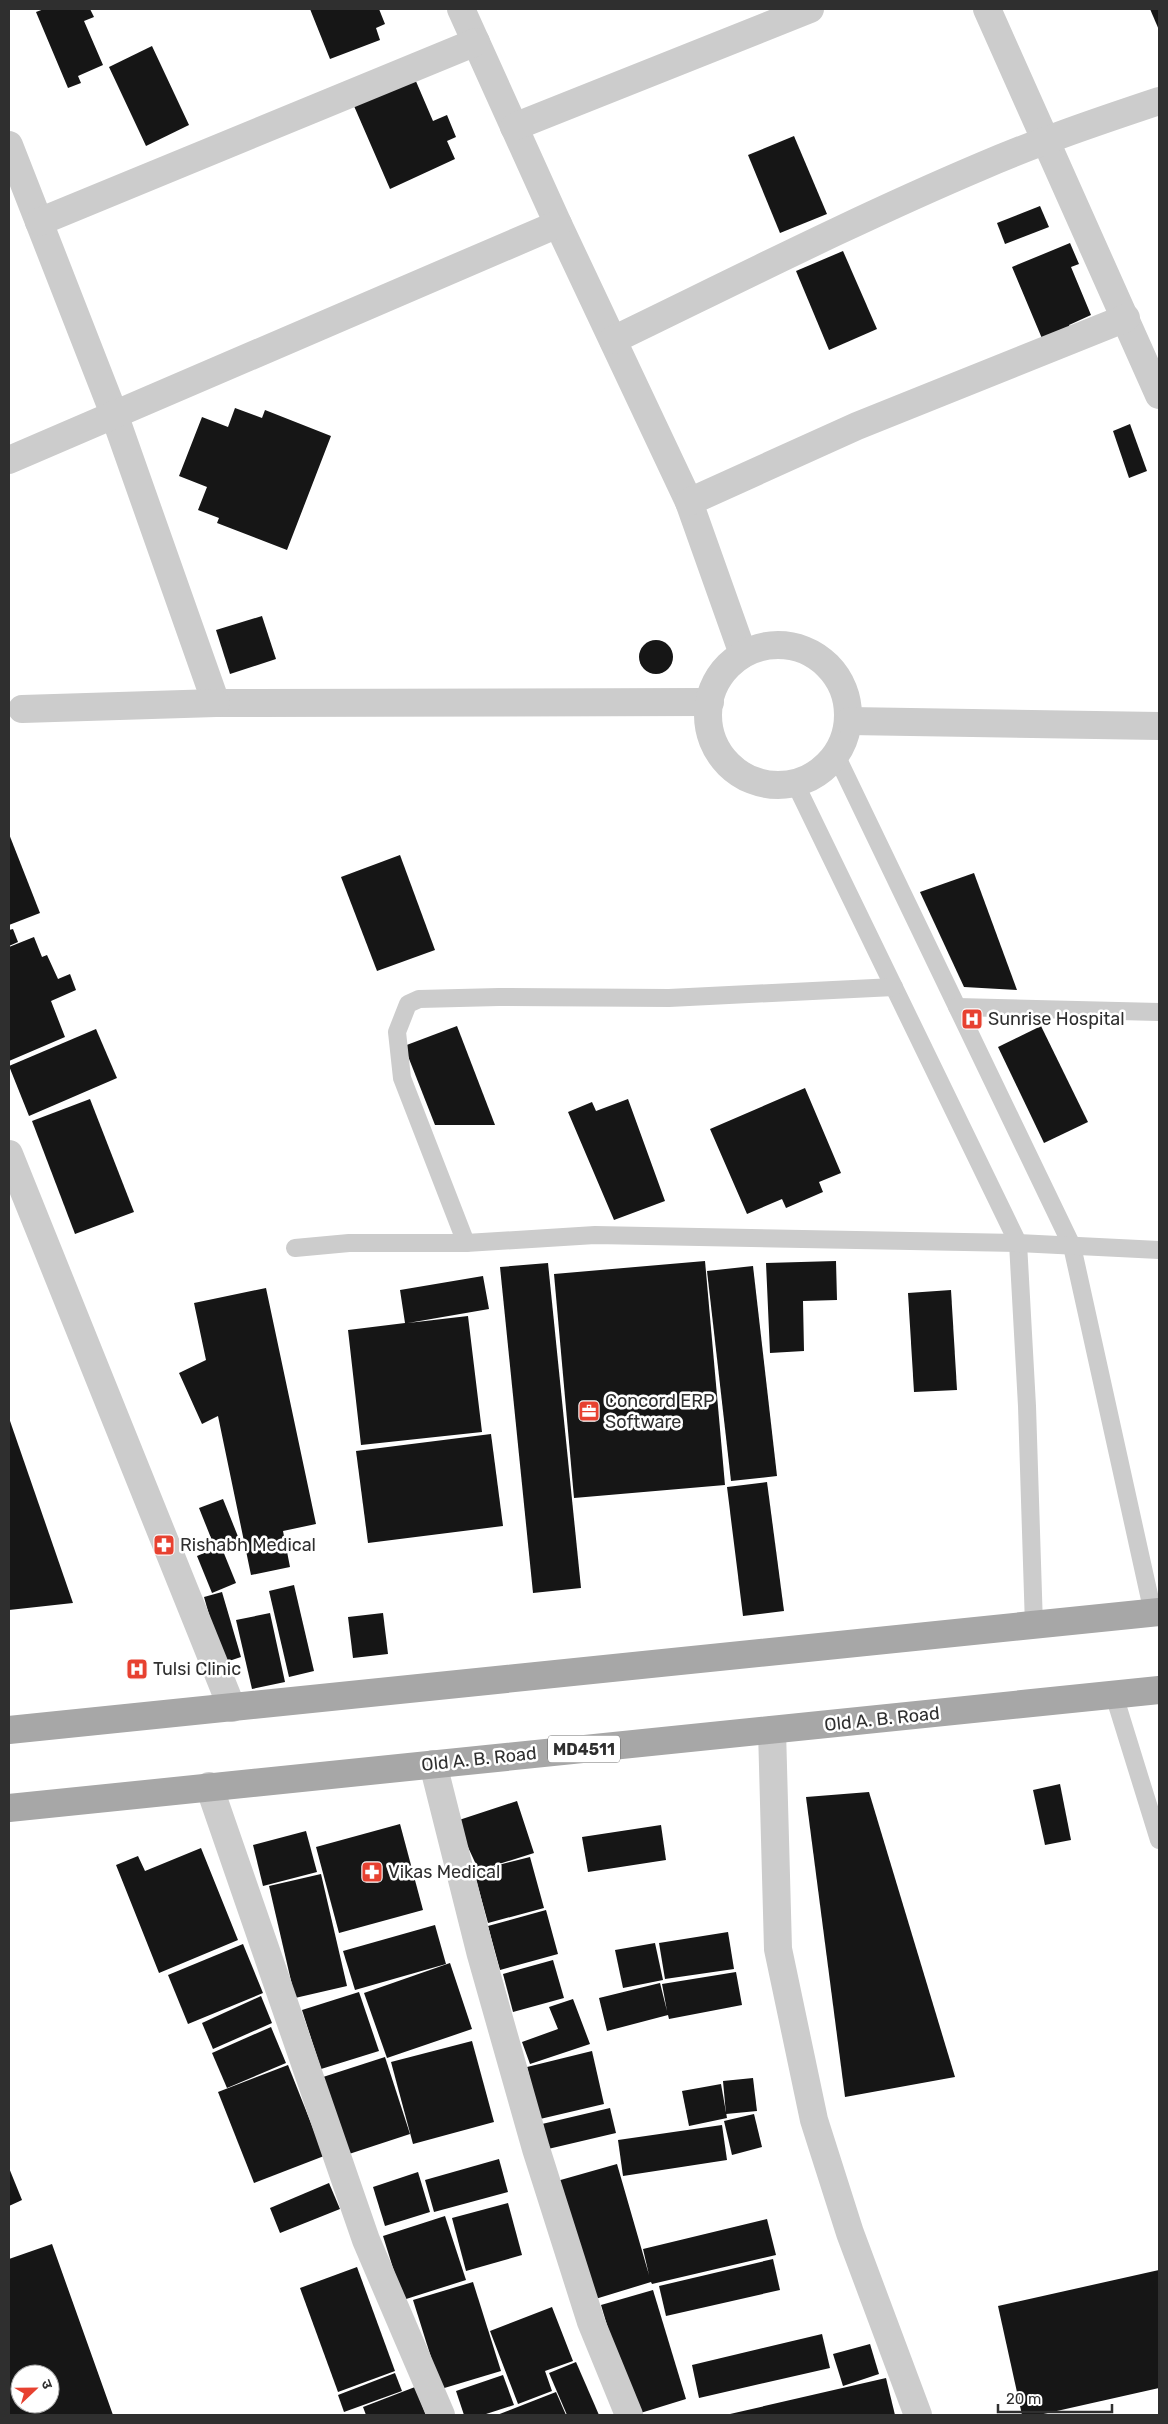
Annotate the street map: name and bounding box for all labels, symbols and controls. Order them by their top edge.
hospital icon: Sunrise Hospital [960,1007,984,1031]
place label: Sunrise Hospital [988,1008,1125,1030]
place label: Concord ERP Software [605,1390,715,1433]
office icon: Concord ERP Software [577,1399,601,1423]
pharmacy icon: Rishabh Medical [152,1533,176,1557]
place label: Rishabh Medical [180,1534,316,1556]
hospital icon: Tulsi Clinic [125,1657,149,1681]
place label: Tulsi Clinic [153,1658,241,1680]
street label: Old A. B. Road [823,1702,941,1736]
road number: MD4511 [548,1736,620,1762]
street label: Old A. B. Road [420,1742,538,1776]
pharmacy icon: Vikas Medical [360,1860,384,1884]
place label: Vikas Medical [388,1861,500,1883]
north arrow [10,2364,60,2414]
text: उ [37,2377,56,2392]
scale bar [998,2382,1112,2414]
text: 20 m [1006,2390,1041,2408]

